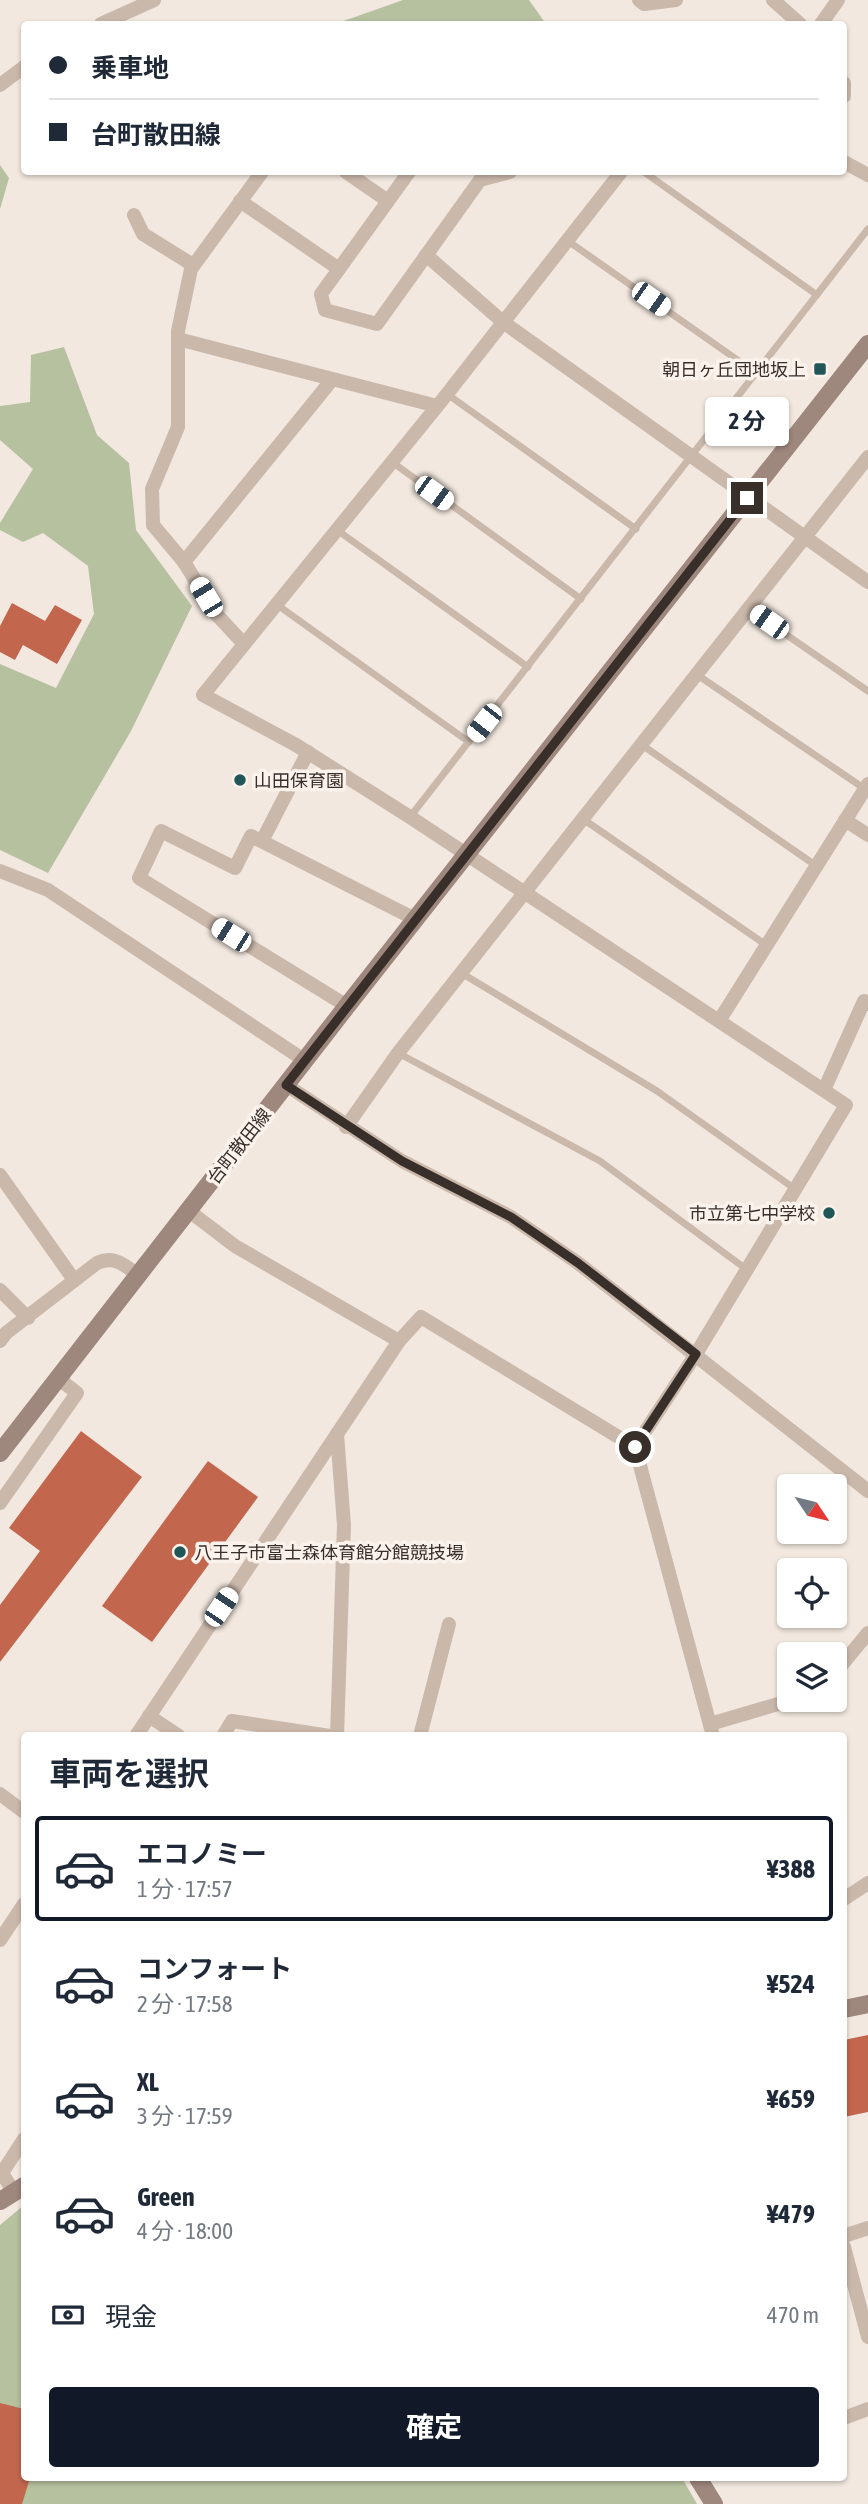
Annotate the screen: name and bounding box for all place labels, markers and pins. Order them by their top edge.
place label: 朝日ヶ丘団地坂上 [662,359,806,380]
marker: 朝日ヶ丘団地坂上 [812,361,828,377]
place label: 山田保育園 [254,770,344,791]
marker: 山田保育園 [232,772,248,788]
place label: 市立第七中学校 [689,1203,815,1224]
marker: 市立第七中学校 [821,1205,837,1221]
place label: 八王子市富士森体育館分館競技場 [194,1542,464,1563]
marker: 八王子市富士森体育館分館競技場 [172,1544,188,1560]

